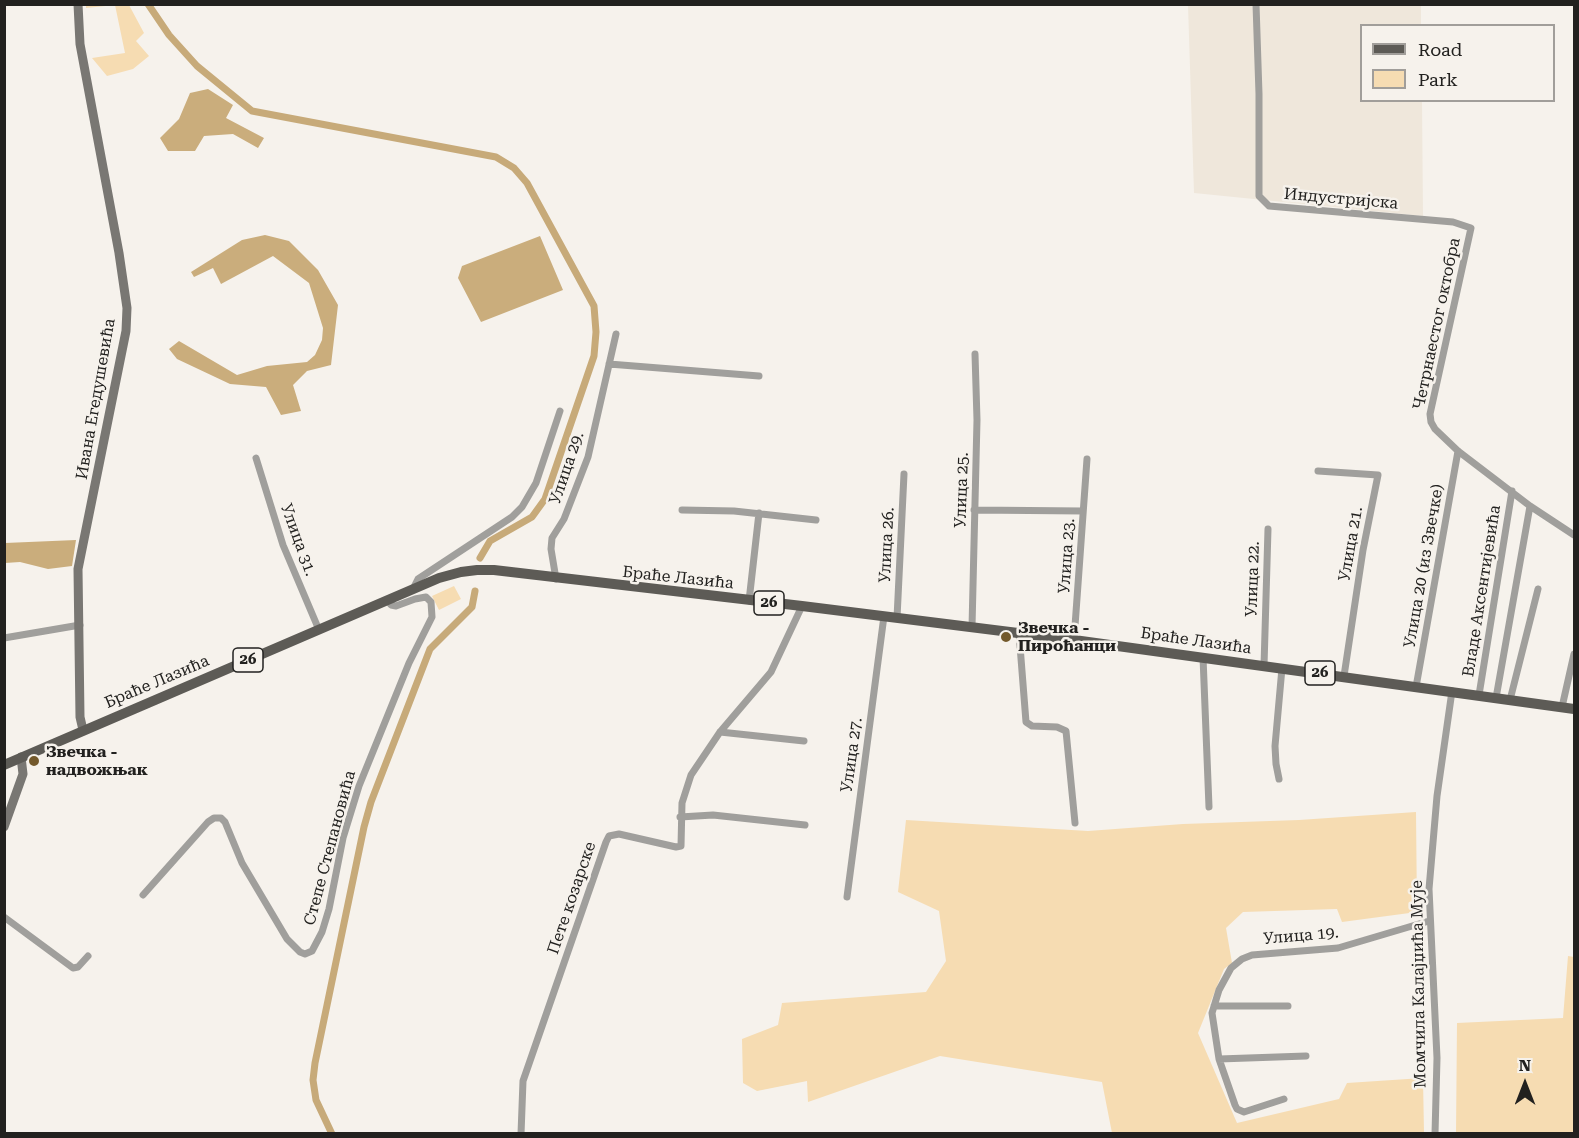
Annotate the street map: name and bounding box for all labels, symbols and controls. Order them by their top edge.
legend [1360,24,1555,102]
text: Road [1418,39,1462,60]
text: Park [1418,69,1458,90]
street label: Индустријска [1283,184,1399,214]
street label: Четрнаестог октобра [1409,236,1465,412]
street label: Ивана Егедушевића [72,317,120,481]
street label: Улица 29. [546,429,588,507]
street label: Улица 25. [951,452,973,528]
street label: Улица 20 (из Звечке) [1400,483,1448,649]
street label: Улица 31. [276,501,320,579]
street label: Владе Аксентијевића [1459,504,1505,678]
street label: Улица 21. [1335,505,1367,583]
street label: Улица 26. [875,507,899,583]
street label: Улица 23. [1055,518,1079,594]
street label: Улица 22. [1242,541,1264,617]
street label: Браће Лазића [621,563,735,593]
road number: 26 [754,591,784,615]
place label: Звечка - Пироћанци [1018,618,1116,656]
street label: Браће Лазића [1139,624,1253,658]
marker: Звечка - Пироћанци [999,630,1013,644]
road number: 26 [233,648,263,672]
street label: Браће Лазића [102,651,212,713]
road number: 26 [1305,661,1335,685]
street label: Улица 27. [837,716,867,794]
place label: Звечка - надвожњак [46,742,148,780]
marker: Звечка - надвожњак [27,754,41,768]
street label: Степе Степановића [300,768,360,928]
street label: Пете козарске [544,839,600,957]
street label: Момчила Калајџића Мује [1408,880,1430,1088]
street label: Улица 19. [1262,923,1340,949]
north arrow [1495,1054,1555,1114]
text: N [1519,1056,1531,1075]

